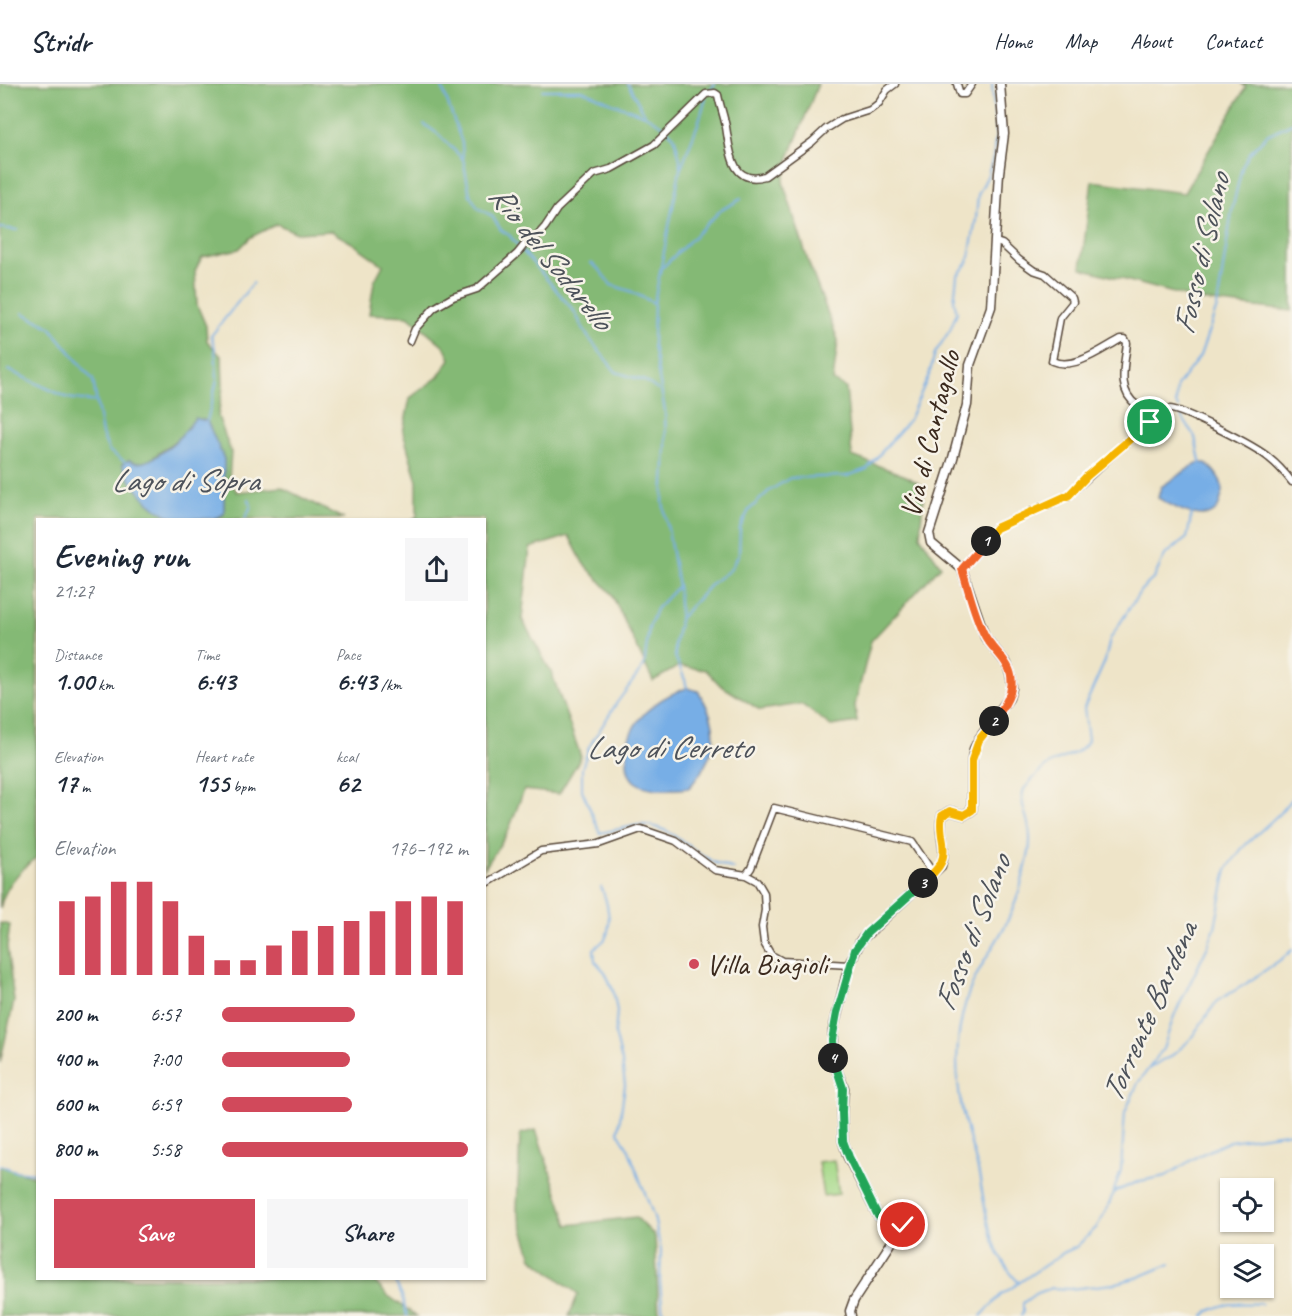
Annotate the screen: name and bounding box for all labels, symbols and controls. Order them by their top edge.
text: Stridr [30,24,91,59]
text: Home [994,28,1032,54]
text: Map [1065,28,1097,54]
text: About [1130,28,1172,54]
text: Contact [1205,28,1262,54]
water label: Fosso di Solano [1163,166,1240,338]
water label: Rio del Sodarello [480,176,625,341]
street label: Via di Cantagallo [891,345,969,521]
pin [1124,396,1175,447]
icon: arrive [1133,405,1166,438]
water label: Lago di Sopra [111,460,262,501]
pin: 1 [971,526,1001,556]
text: 1 [982,531,990,551]
text: Evening run [54,535,189,577]
button: share [405,538,468,601]
text: 21:27 [54,579,94,604]
text: Distance [54,645,102,665]
text: Time [195,645,219,665]
text: Pace [336,645,361,665]
text: 1.00 [54,665,94,698]
text: 6:43 [195,665,236,698]
text: 6:43 [336,665,377,698]
text: km [94,675,114,695]
text: /km [377,675,402,695]
pin: 2 [979,706,1009,736]
text: 2 [990,711,998,731]
water label: Lago di Cerreto [586,727,755,768]
text: Elevation [54,747,103,767]
text: Heart rate [195,747,253,767]
text: kcal [336,747,357,767]
text: 17 [54,767,77,800]
text: 155 [195,767,229,800]
text: 62 [336,767,360,800]
text: m [77,777,90,797]
text: bpm [229,777,255,797]
text: Elevation [54,836,116,861]
text: 176–192 m [389,836,468,861]
water label: Fosso di Solano [924,846,1022,1016]
pin: 3 [908,868,938,898]
text: 3 [919,873,927,893]
water label: Torrente Bardena [1091,912,1208,1108]
place label: Villa Biagioli [706,945,831,983]
marker: Villa Biagioli [687,957,701,971]
text: 200 m [54,1002,97,1027]
text: 6:57 [150,1002,181,1027]
pin: 4 [818,1043,848,1073]
text: 400 m [54,1047,97,1072]
text: 7:00 [150,1047,181,1072]
text: 4 [829,1048,837,1068]
text: 600 m [54,1092,98,1117]
text: 6:59 [150,1092,181,1117]
text: 800 m [54,1137,97,1162]
text: 5:58 [150,1137,181,1162]
map controls [1220,1178,1274,1298]
button: locate [1220,1178,1274,1232]
button: Save [54,1199,255,1268]
button: Share [267,1199,468,1268]
pin [877,1199,928,1250]
icon: check [886,1208,919,1241]
button: layers [1220,1244,1274,1298]

